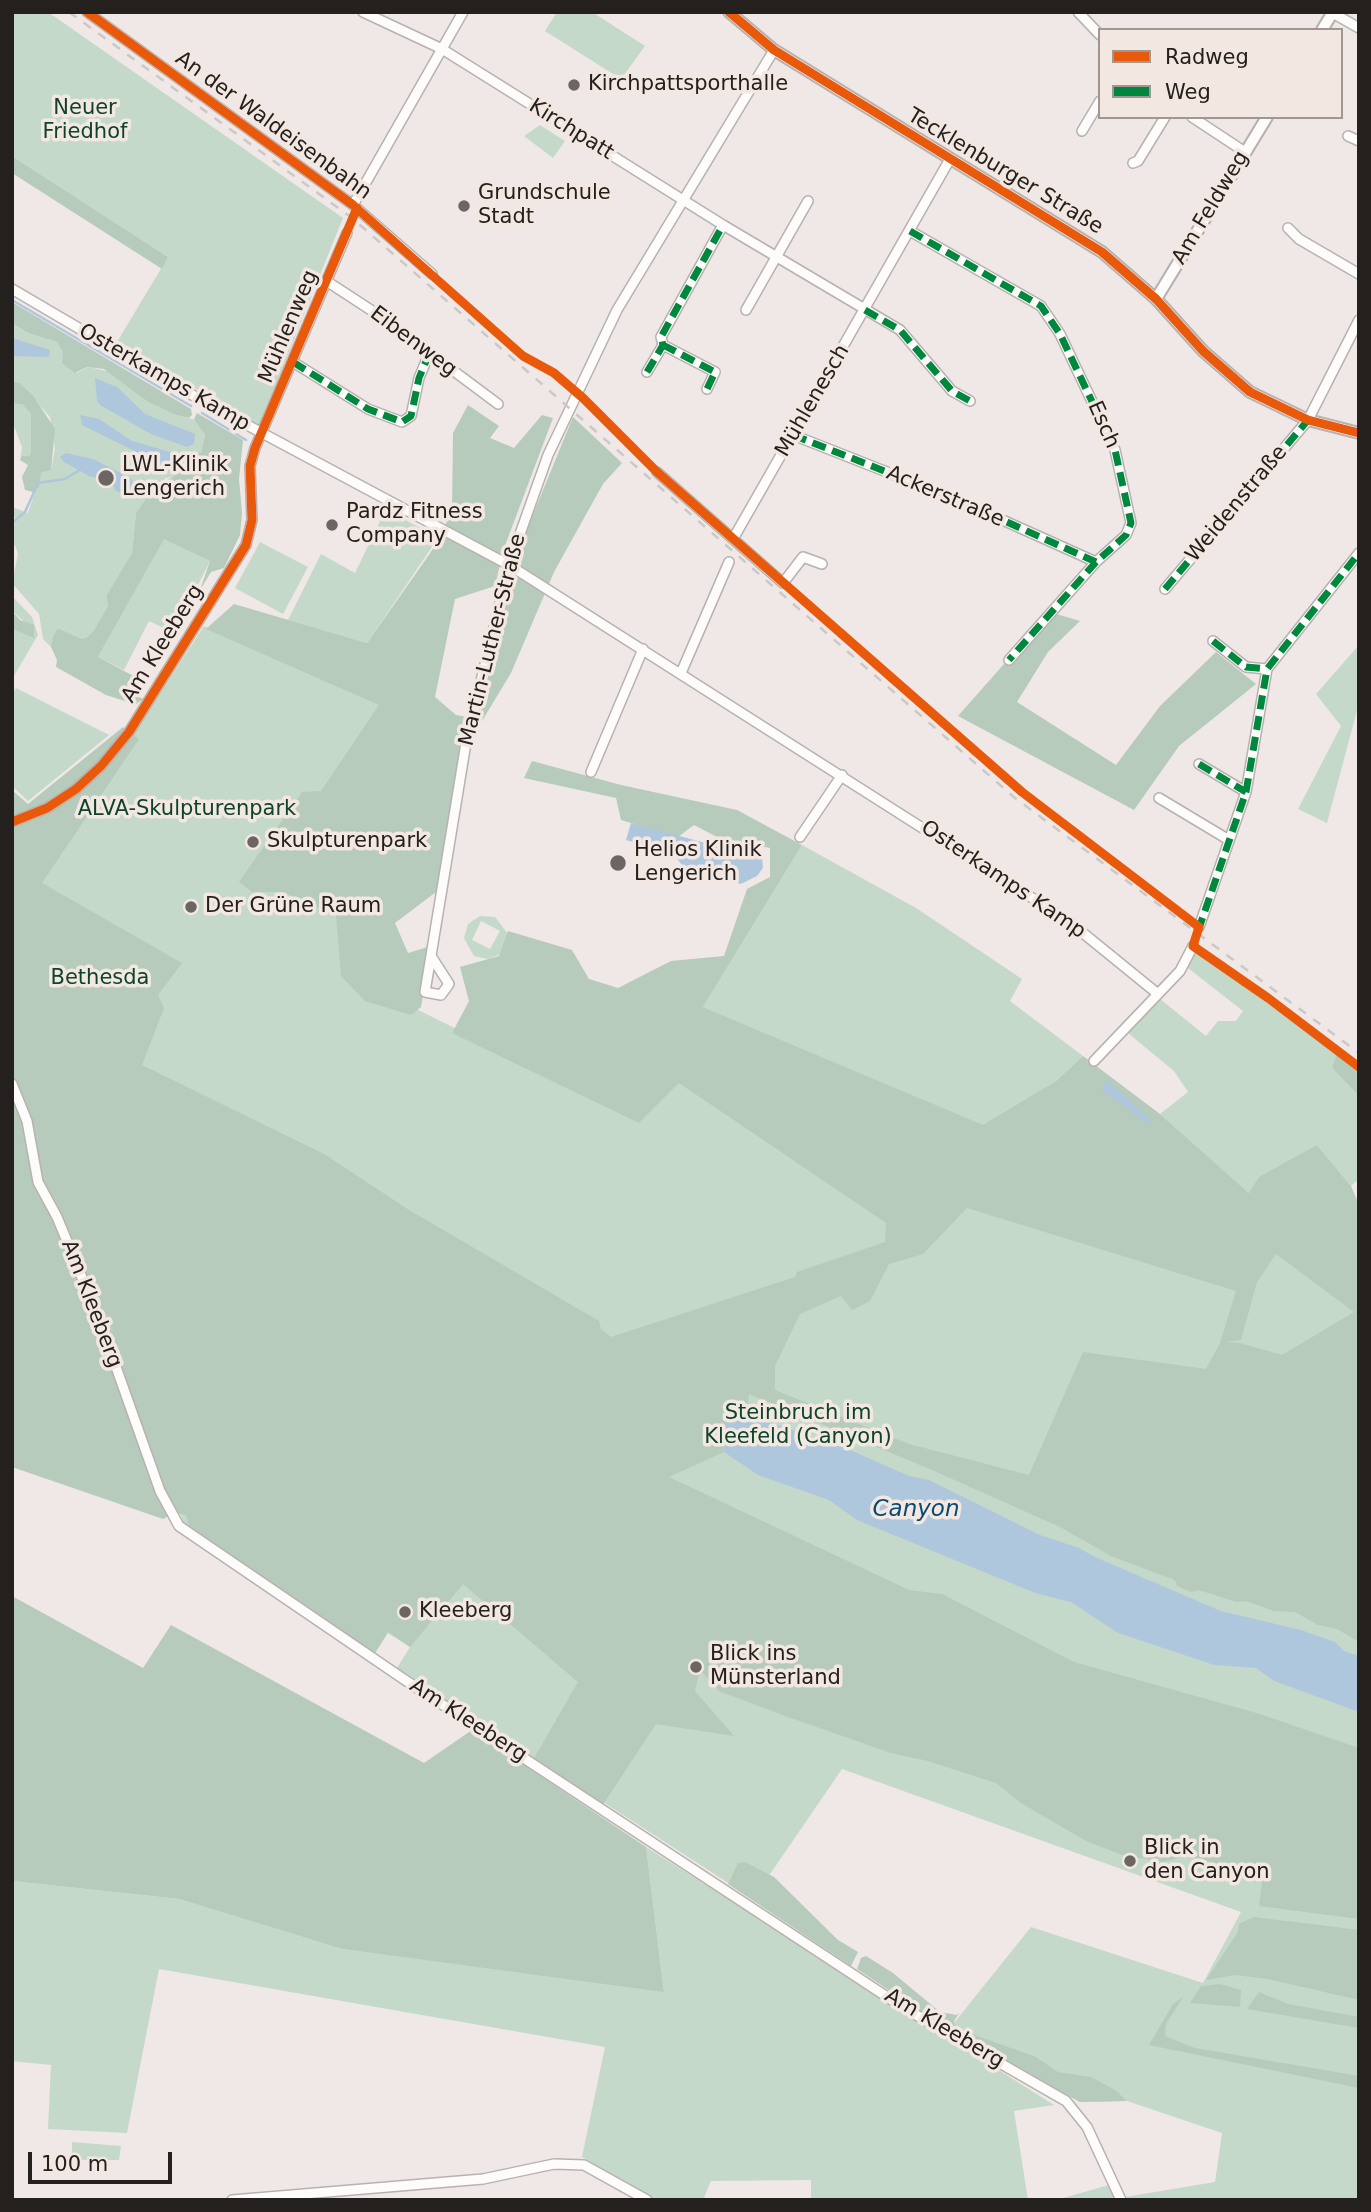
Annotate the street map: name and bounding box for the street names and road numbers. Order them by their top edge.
street label: An der Waldeisenbahn [170,46,376,206]
street label: Kirchpatt [524,94,618,166]
street label: Tecklenburger Straße [903,104,1107,240]
street label: Am Feldweg [1167,147,1255,269]
street label: Mühlenweg [254,267,324,387]
street label: Eibenweg [365,301,461,383]
street label: Osterkamps Kamp [74,319,254,437]
street label: Mühlenesch [771,340,855,462]
street label: Esch [1082,397,1124,453]
street label: Weidenstraße [1181,440,1293,568]
street label: Ackerstraße [882,461,1008,533]
street label: Martin-Luther-Straße [454,531,532,749]
street label: Am Kleeberg [117,580,209,708]
street label: Osterkamps Kamp [916,815,1090,945]
street label: Am Kleeberg [55,1237,127,1371]
street label: Am Kleeberg [405,1674,531,1768]
street label: Am Kleeberg [880,1983,1008,2075]

